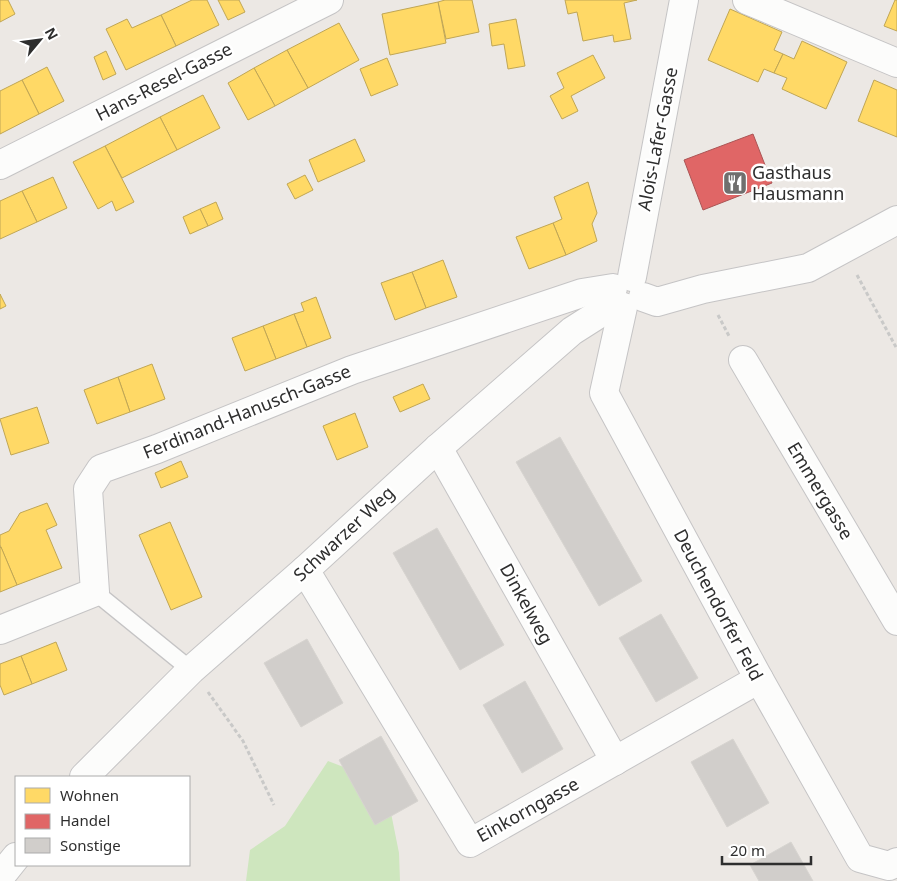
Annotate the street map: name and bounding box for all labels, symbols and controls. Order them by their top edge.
north arrow [15,15,65,65]
text: N [41,24,63,43]
street label: Hans-Resel-Gasse [91,36,236,126]
street label: Alois-Lafer-Gasse [631,65,683,213]
place label: Gasthaus Hausmann [752,160,844,205]
restaurant icon: Gasthaus Hausmann [722,170,748,196]
street label: Ferdinand-Hanusch-Gasse [139,358,354,464]
street label: Emmergasse [782,437,859,544]
street label: Schwarzer Weg [288,480,399,586]
street label: Deuchendorfer Feld [669,525,769,685]
street label: Dinkelweg [495,559,559,648]
street label: Einkorngasse [472,771,583,847]
legend [15,776,190,866]
text: Wohnen [60,785,119,805]
text: Handel [60,810,110,830]
scale bar [722,834,811,866]
text: Sonstige [60,835,121,855]
text: 20 m [730,840,765,860]

